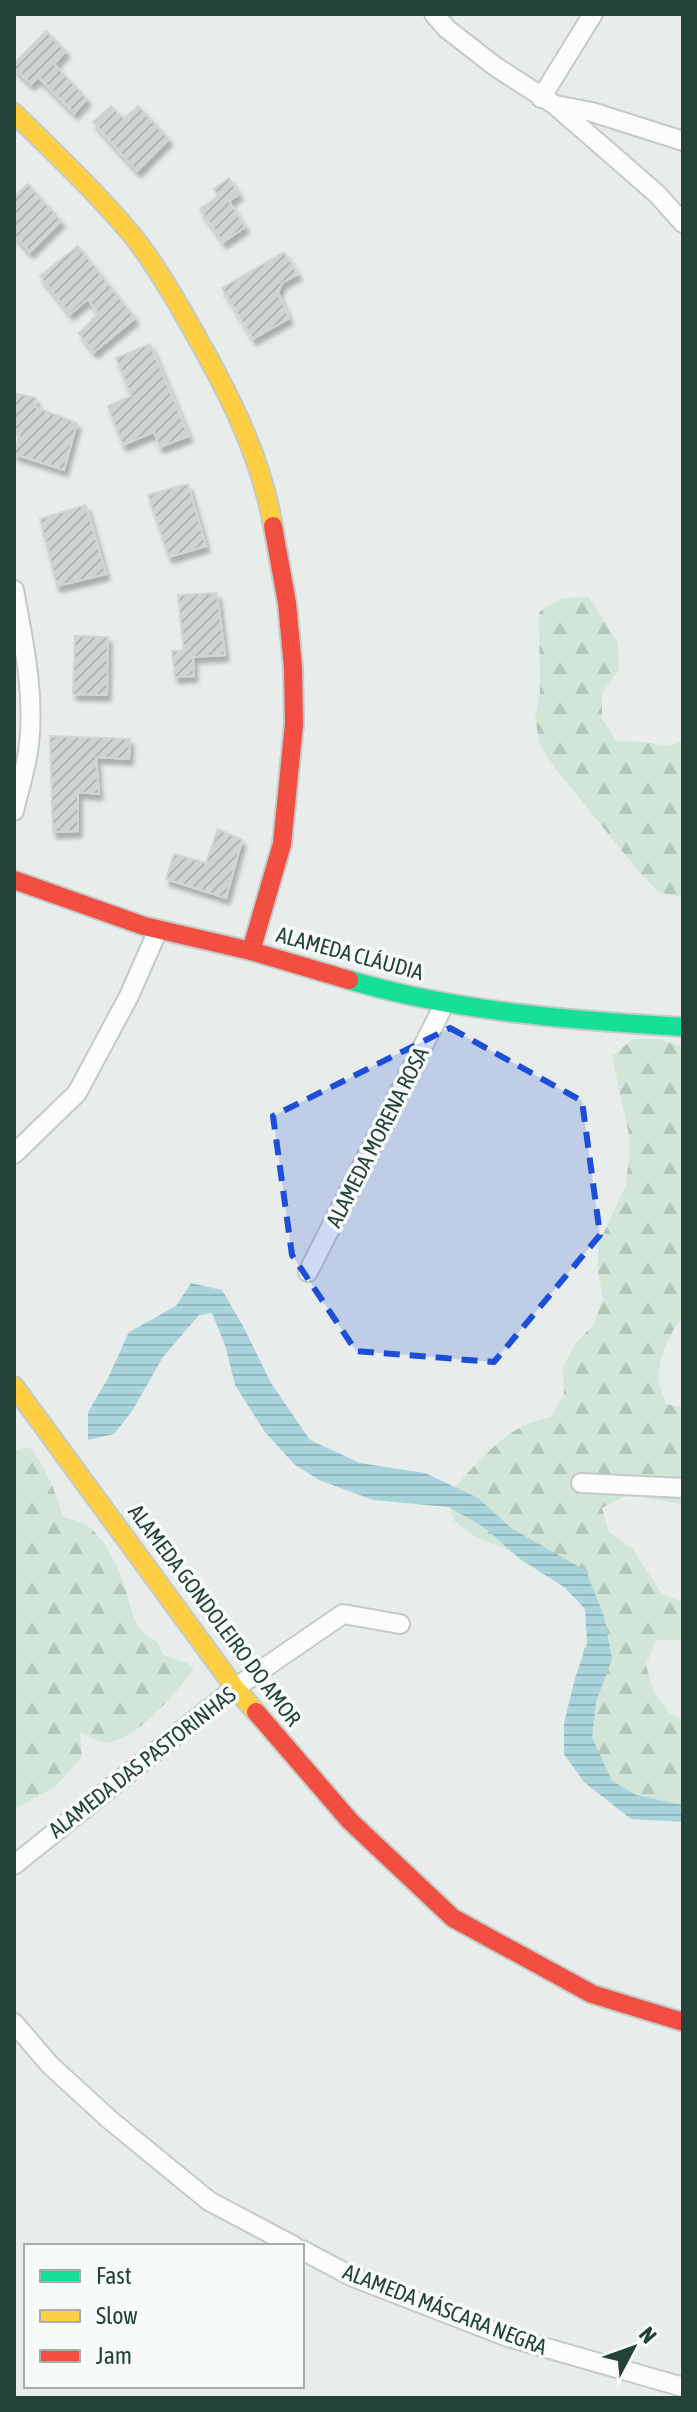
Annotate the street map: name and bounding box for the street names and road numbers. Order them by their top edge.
street label: ALAMEDA CLÁUDIA [274,921,427,985]
street label: ALAMEDA MORENA ROSA [320,1042,434,1231]
street label: ALAMEDA GONDOLEIRO DO AMOR [123,1499,307,1731]
street label: ALAMEDA DAS PASTORINHAS [43,1681,241,1843]
street label: ALAMEDA MÁSCARA NEGRA [339,2258,551,2360]

